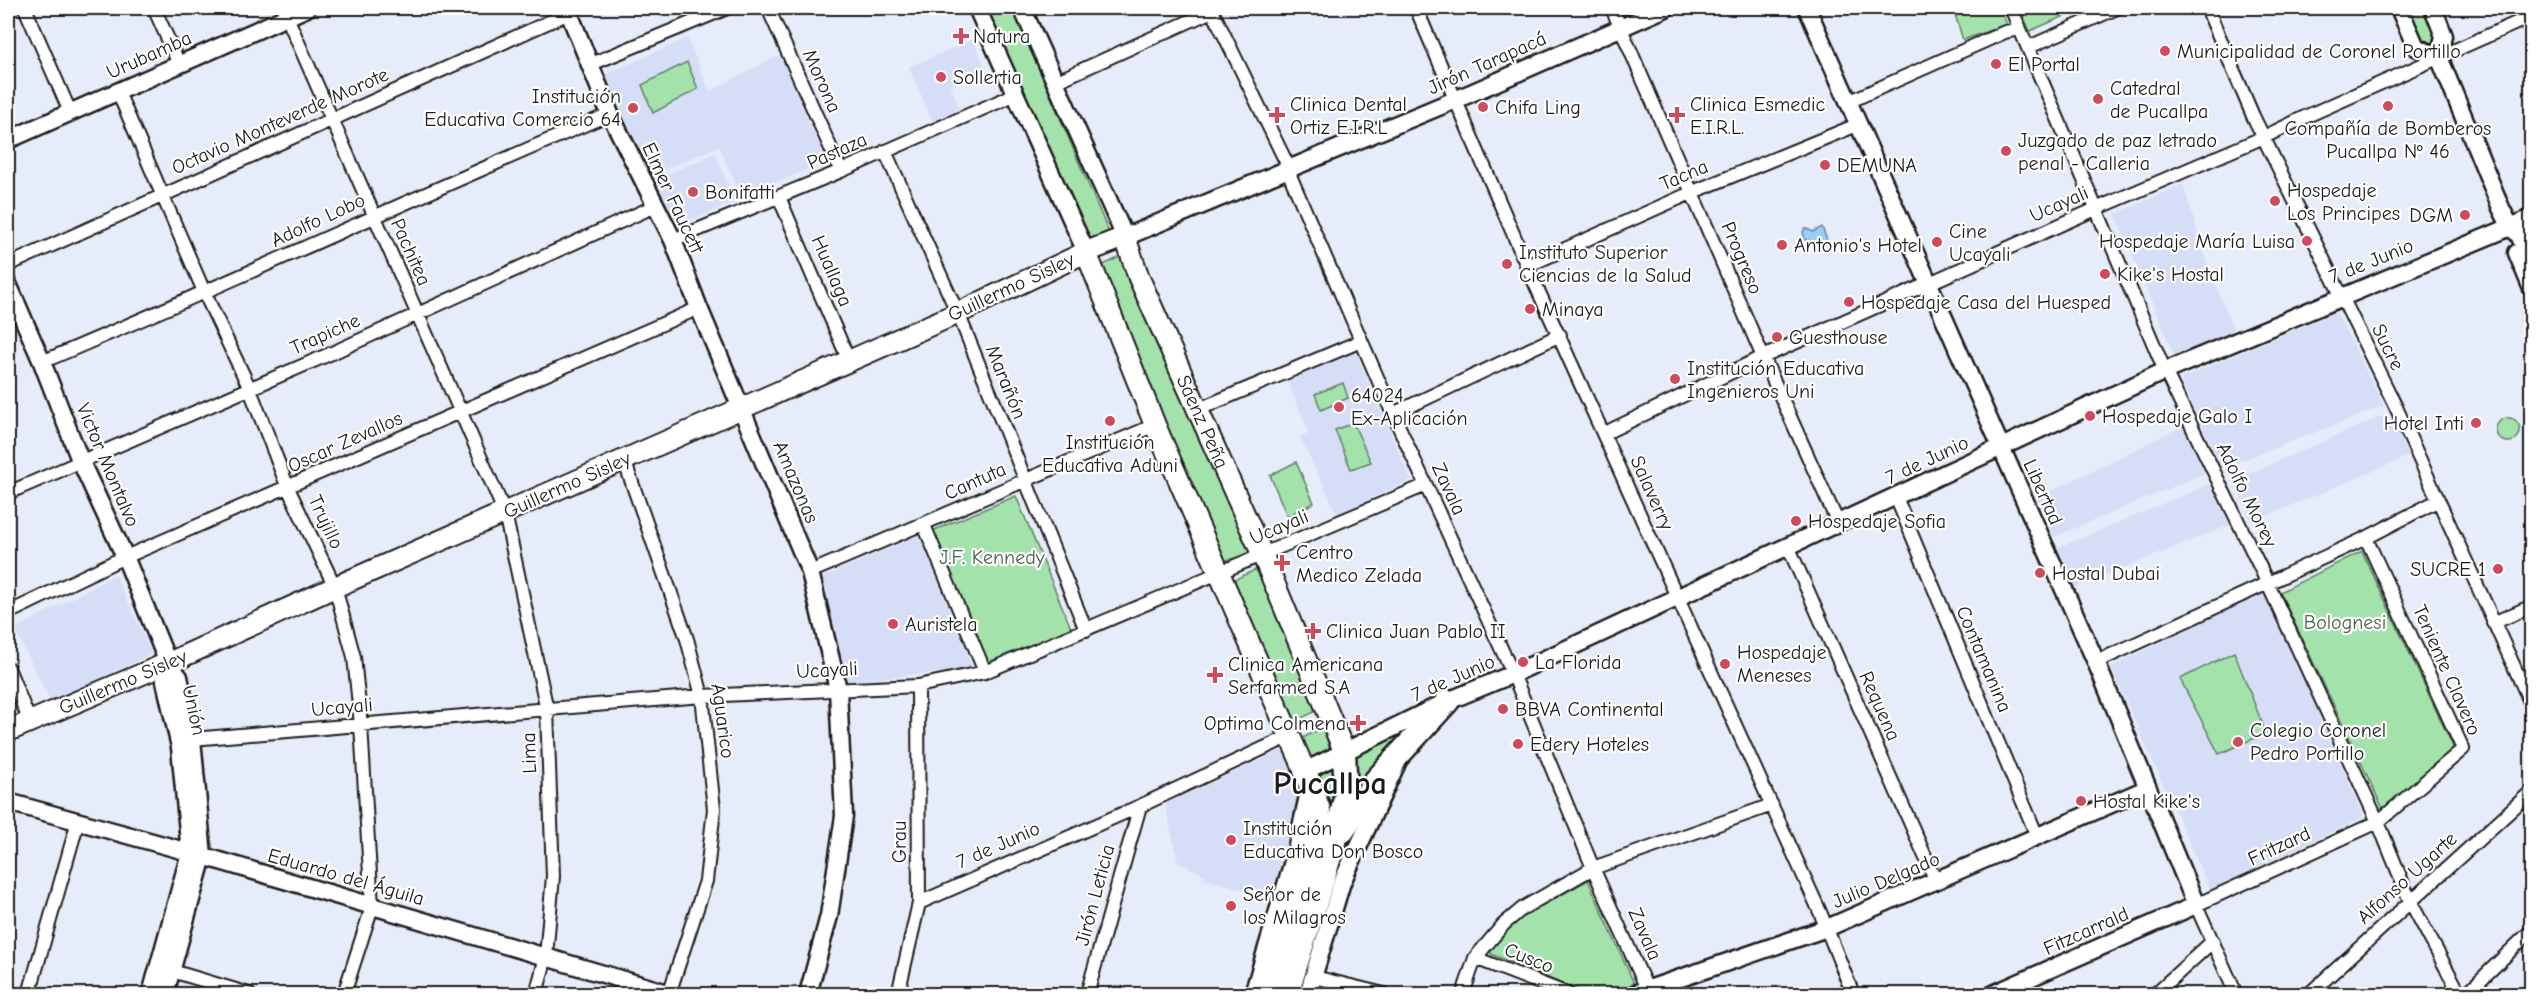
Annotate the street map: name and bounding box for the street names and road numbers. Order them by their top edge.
street label: Urubamba [103,26,195,84]
street label: Jirón Tarapacá [1424,27,1550,99]
street label: Morona [798,46,846,116]
street label: Octavio Monteverde Morote [168,63,392,179]
street label: Pastaza [804,128,870,174]
street label: Elmer Faucett [637,139,709,258]
street label: Tacna [1657,155,1711,195]
street label: Ucayali [2026,181,2092,227]
street label: Adolfo Lobo [267,188,369,252]
street label: Pachitea [386,215,436,289]
street label: Progreso [1716,218,1768,298]
street label: Huallaga [807,232,857,310]
street label: 7 de Junio [2325,234,2417,288]
street label: Guillermo Sisley [944,248,1078,326]
street label: Trapiche [287,308,363,360]
street label: Sucre [2367,320,2409,374]
street label: Marañón [981,342,1031,422]
street label: Sáenz Peña [1172,371,1234,472]
street label: Victor Montalvo [72,400,144,530]
street label: Oscar Zevallos [284,406,406,478]
street label: 7 de Junio [1882,431,1972,489]
street label: Amazonas [768,437,824,527]
street label: Adolfo Morey [2212,439,2282,551]
street label: Guillermo Sisley [500,447,634,523]
street label: Salaverry [1625,452,1679,534]
street label: Libertad [2018,456,2068,528]
street label: Cantuta [941,457,1009,505]
street label: Zavala [1427,459,1471,519]
street label: Trujillo [303,491,349,553]
street label: Ucayali [1246,504,1312,550]
street label: Teniente Clavero [2408,601,2486,739]
street label: Contamanina [1951,602,2017,716]
street label: Guillermo Sisley [56,645,191,719]
street label: 7 de Junio [1408,649,1498,707]
street label: Ucayali [796,657,858,683]
street label: Requena [1855,668,1905,744]
street label: Aguarico [706,682,740,760]
street label: Unión [177,683,211,737]
street label: Ucayali [310,693,374,721]
street label: Lima [517,732,541,774]
street label: 7 de Junio [953,816,1043,874]
street label: Grau [888,821,911,863]
street label: Fritzard [2244,822,2314,870]
street label: Alfonso Ugarte [2352,827,2462,929]
street label: Jirón Leticia [1070,842,1120,948]
street label: Eduardo del Águila [265,843,427,910]
street label: Julio Delgado [1829,847,1943,913]
street label: Fitzcarrald [2040,902,2132,960]
street label: Zavala [1623,904,1667,964]
street label: Cusco [1501,938,1557,978]

